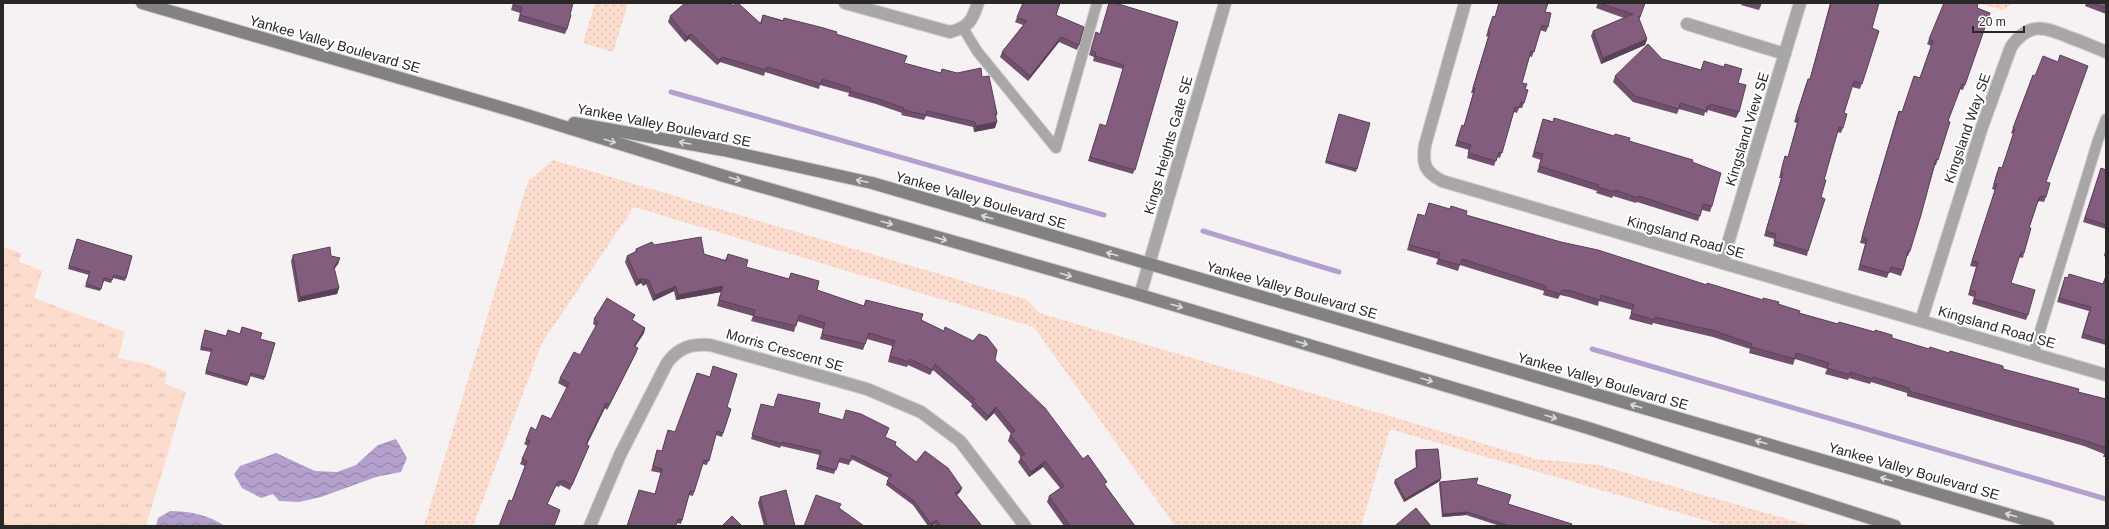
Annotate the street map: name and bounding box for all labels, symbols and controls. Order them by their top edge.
scale bar [1973,8,2024,34]
street label: Yankee Valley Boulevard SE [248,12,422,76]
text: 20 m [1979,15,2006,29]
street label: Kingsland View SE [1722,70,1772,188]
street label: Kingsland Way SE [1941,71,1993,185]
street label: Kings Heights Gate SE [1141,74,1195,216]
street label: Yankee Valley Boulevard SE [576,100,752,150]
one-way arrow [604,138,617,145]
one-way arrow [679,139,692,147]
street label: Yankee Valley Boulevard SE [894,168,1068,232]
one-way arrow [728,176,741,183]
one-way arrow [856,177,869,185]
one-way arrow [981,213,994,220]
street label: Kingsland Road SE [1625,213,1747,261]
one-way arrow [880,220,893,227]
one-way arrow [934,236,947,243]
one-way arrow [1105,250,1118,257]
street label: Yankee Valley Boulevard SE [1205,258,1379,322]
one-way arrow [1059,272,1072,279]
one-way arrow [1171,303,1184,310]
street label: Kingsland Road SE [1936,303,2058,351]
street label: Morris Crescent SE [724,326,846,374]
one-way arrow [1295,340,1308,347]
street label: Yankee Valley Boulevard SE [1516,349,1690,413]
one-way arrow [1420,377,1433,384]
one-way arrow [1630,402,1643,409]
one-way arrow [1545,414,1558,421]
one-way arrow [1755,438,1768,445]
street label: Yankee Valley Boulevard SE [1827,439,2001,503]
one-way arrow [1879,475,1892,482]
one-way arrow [2004,511,2017,518]

